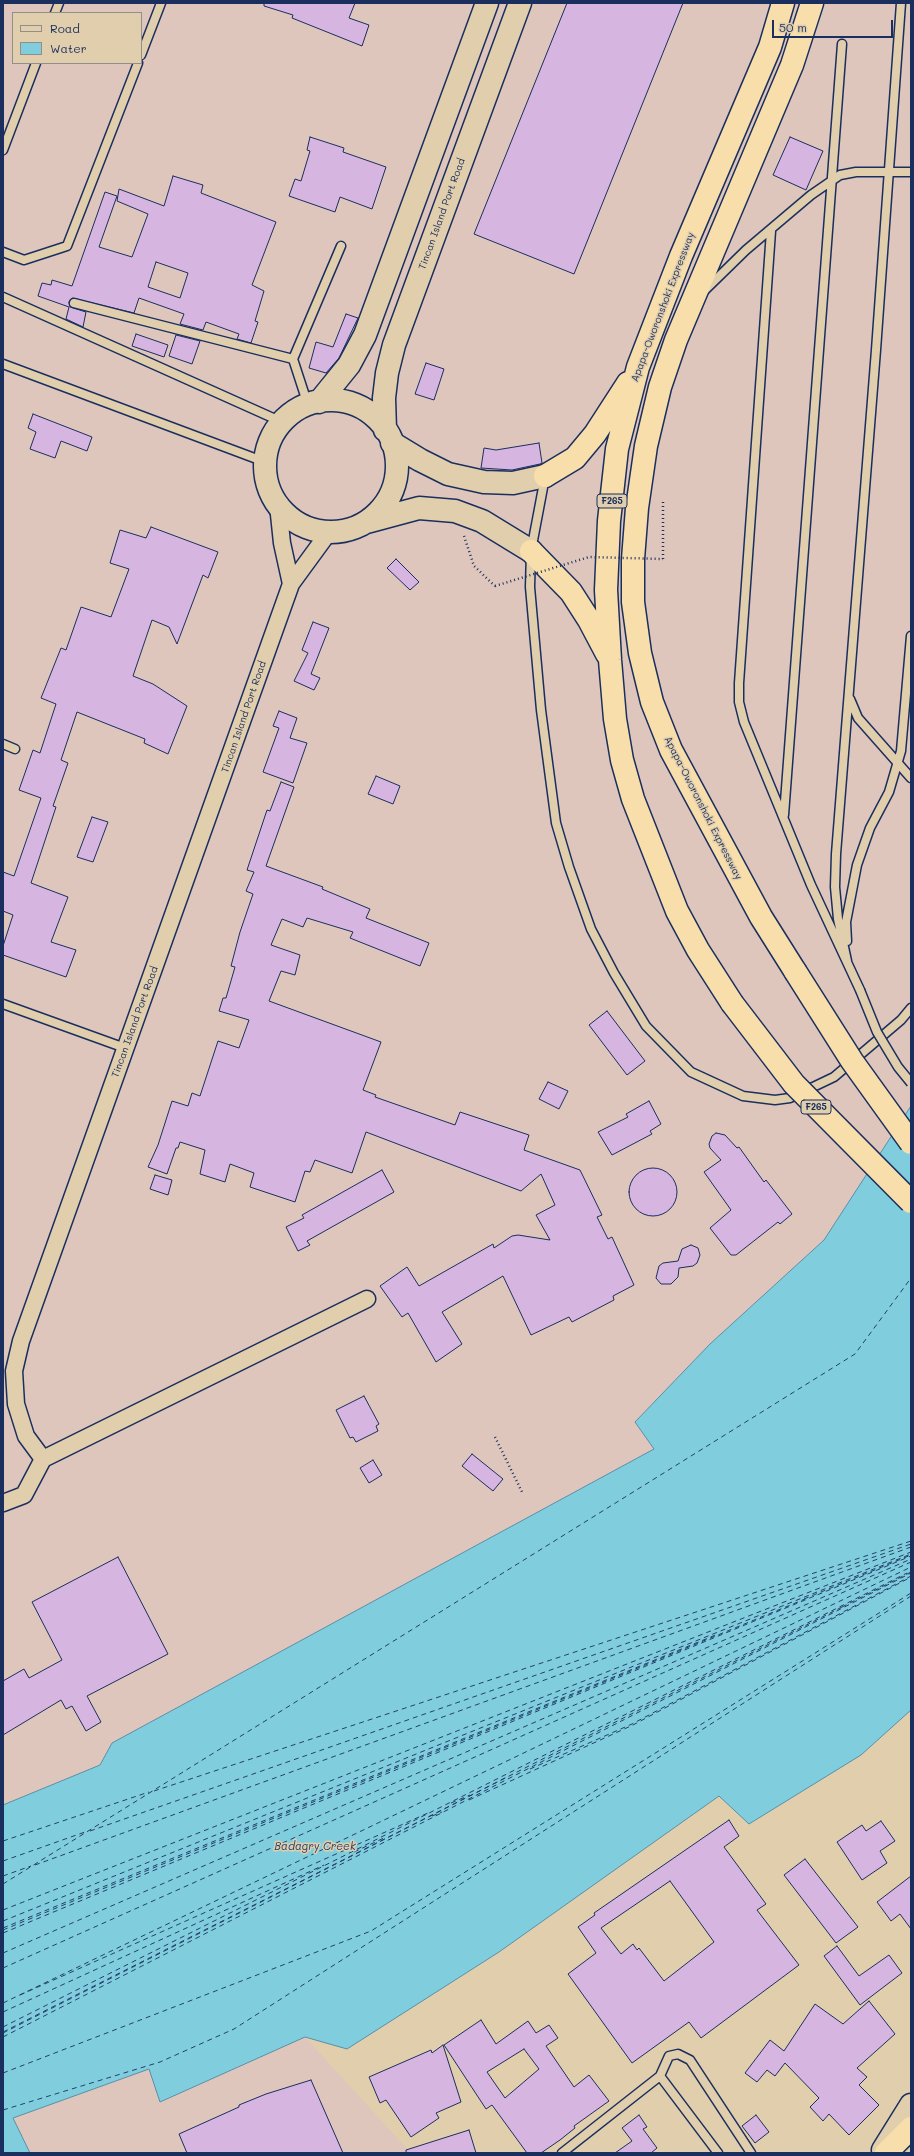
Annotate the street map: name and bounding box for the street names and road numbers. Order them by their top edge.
street label: Tincan Island Port Road [416,157,468,271]
street label: Apapa-Oworonshoki Expressway [629,231,697,383]
road number: F265 [597,494,627,508]
street label: Tincan Island Port Road [219,659,269,775]
street label: Apapa-Oworonshoki Expressway [662,734,744,882]
street label: Tincan Island Port Road [109,965,161,1079]
road number: F265 [801,1100,831,1114]

